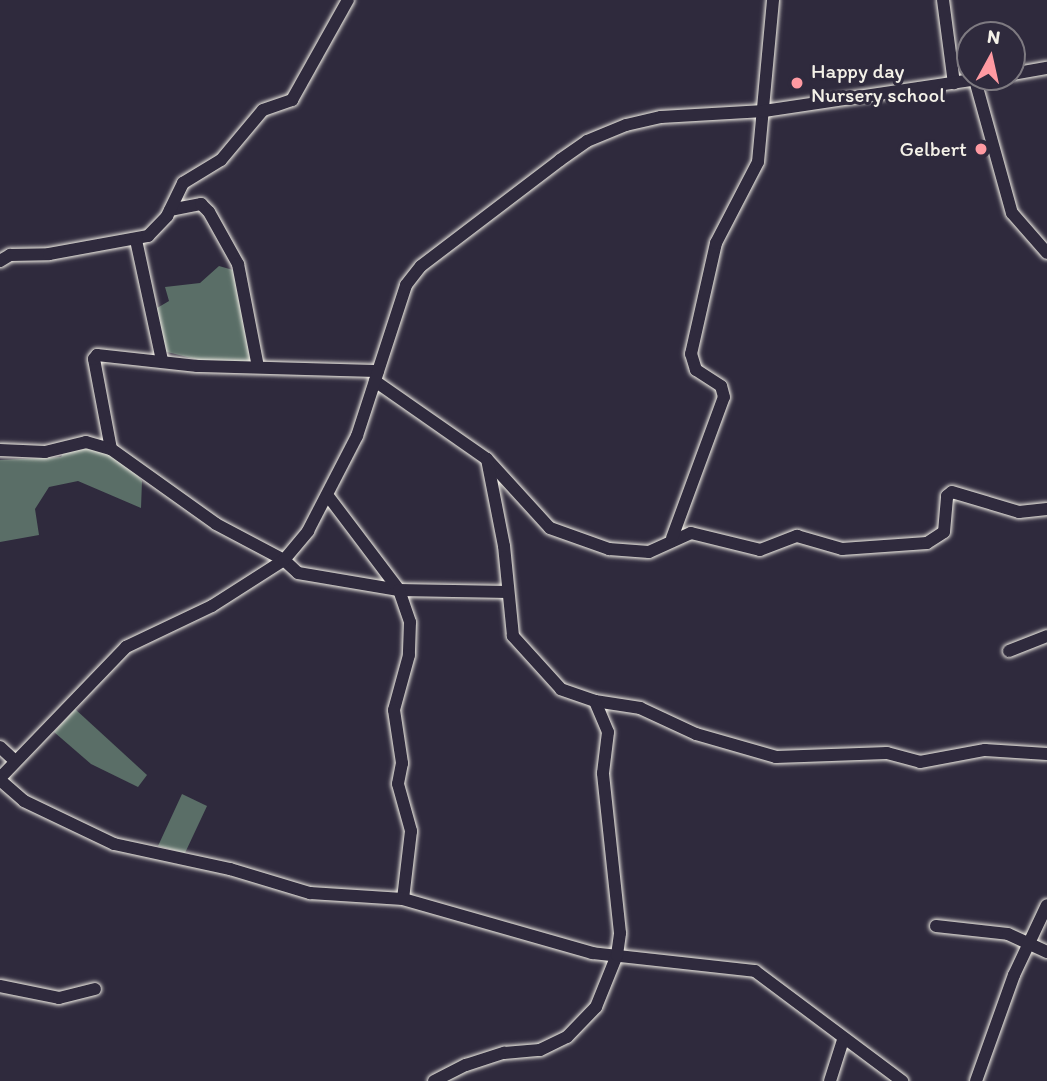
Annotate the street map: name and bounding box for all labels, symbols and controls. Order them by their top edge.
north arrow [956,21,1026,91]
text: N [986,24,1002,49]
place label: Happy day Nursery school [811,58,945,108]
marker: Happy day Nursery school [789,75,805,91]
place label: Gelbert [899,136,967,162]
marker: Gelbert [973,141,989,157]

